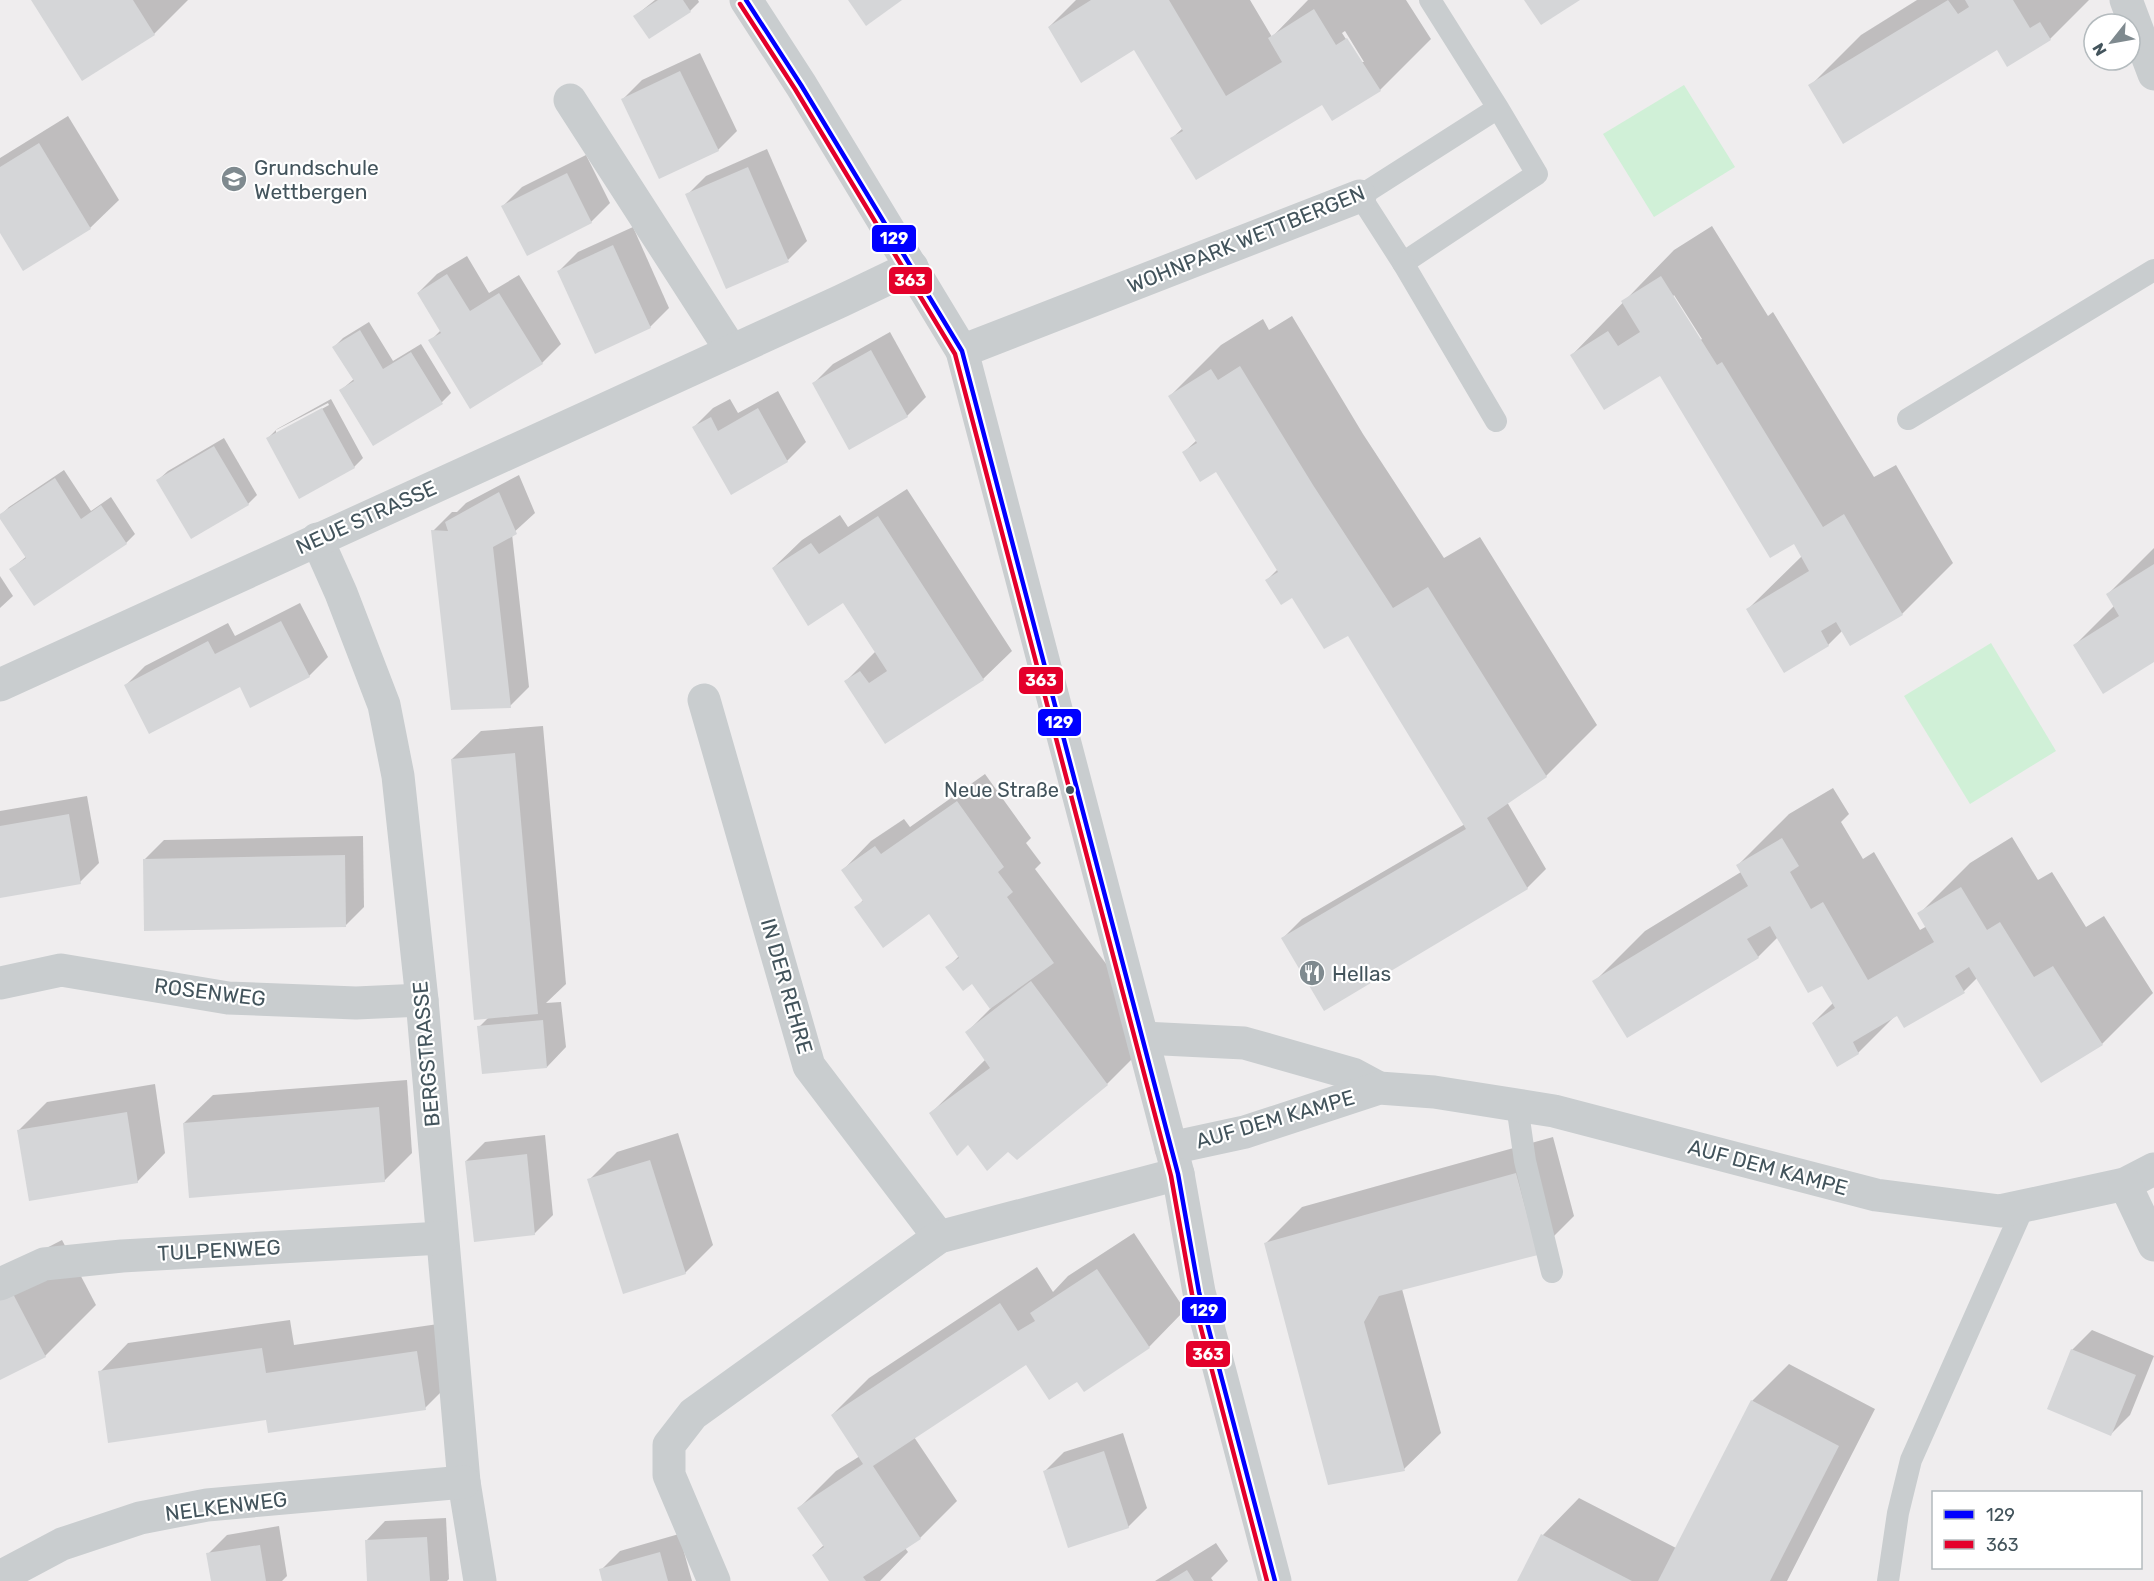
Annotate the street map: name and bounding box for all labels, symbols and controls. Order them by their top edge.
north arrow [2082,12,2142,72]
text: N [2088,40,2111,59]
place label: Grundschule Wettbergen [254,155,379,204]
school or university icon: Grundschule Wettbergen [219,164,249,194]
street label: WOHNPARK WETTBERGEN [1124,180,1368,298]
line badge: 129 [871,224,917,253]
text: 129 [880,229,908,248]
line badge: 363 [888,266,933,295]
text: 363 [894,271,926,290]
street label: NEUE STRASSE [292,475,440,559]
line badge: 363 [1018,666,1064,695]
text: 363 [1025,671,1057,690]
line badge: 129 [1037,708,1082,737]
text: 129 [1045,713,1073,732]
place label: Neue Straße [944,778,1059,802]
marker: Neue Straße [1064,784,1076,796]
street label: IN DER REHRE [756,915,818,1057]
restaurant icon: Hellas [1297,958,1327,988]
place label: Hellas [1332,961,1391,986]
street label: ROSENWEG [153,973,267,1011]
street label: BERGSTRASSE [407,980,445,1128]
street label: AUF DEM KAMPE [1193,1084,1357,1154]
street label: AUF DEM KAMPE [1685,1134,1851,1200]
street label: TULPENWEG [157,1234,281,1266]
line badge: 129 [1181,1296,1227,1324]
text: 129 [1190,1301,1218,1320]
line badge: 363 [1185,1340,1231,1368]
text: 363 [1192,1345,1224,1364]
street label: NELKENWEG [164,1486,288,1526]
legend [1932,1491,2142,1569]
text: 129 [1986,1504,2015,1526]
text: 363 [1986,1534,2019,1556]

